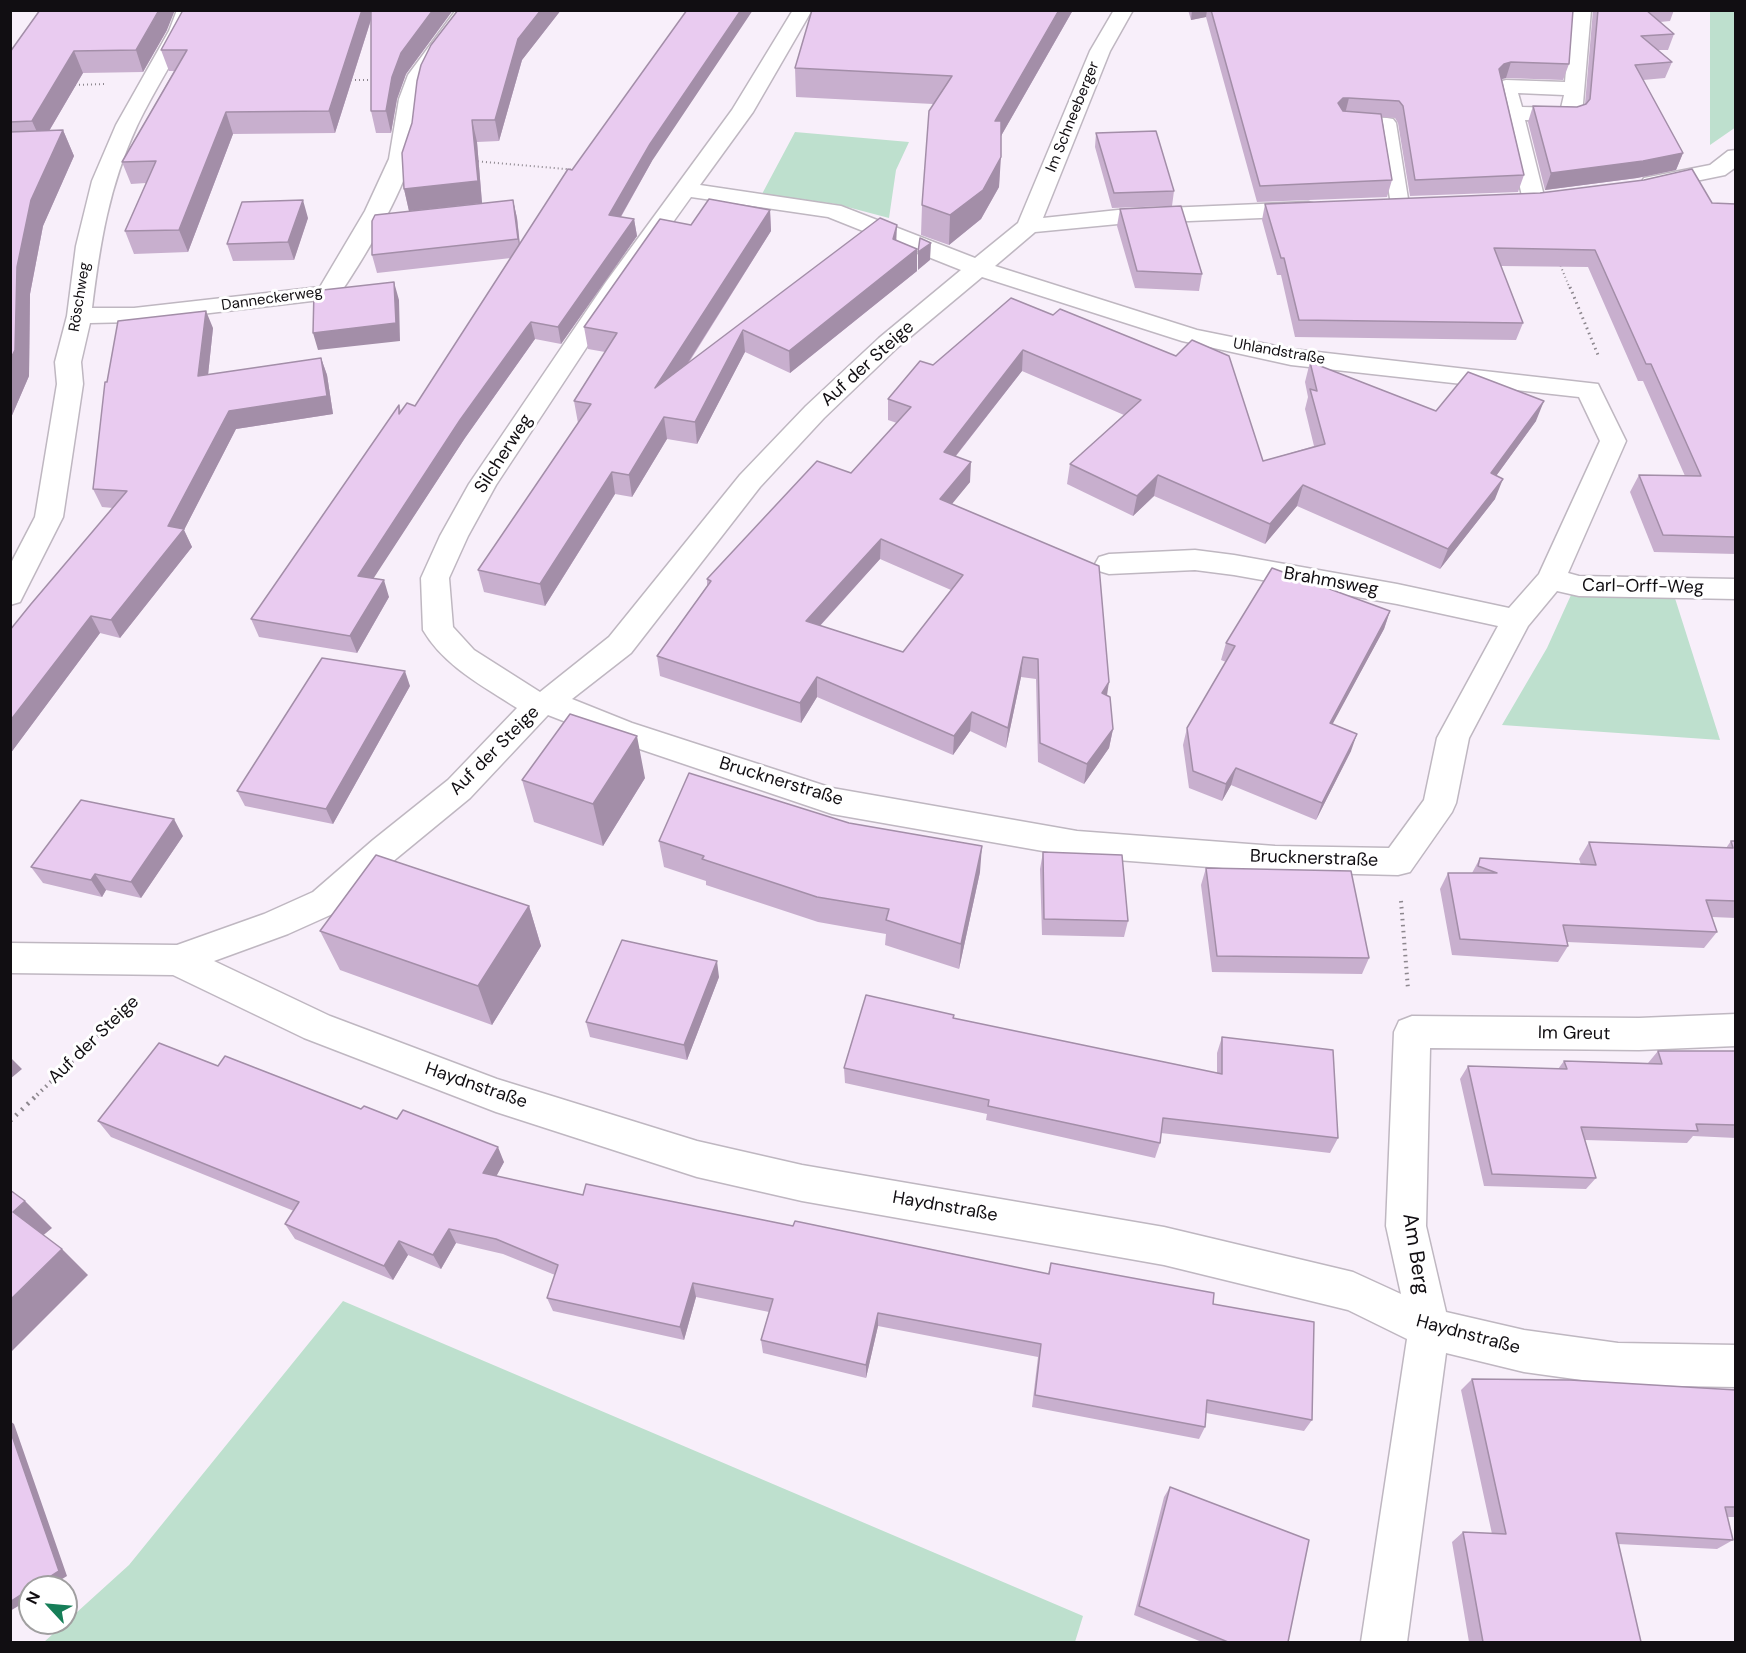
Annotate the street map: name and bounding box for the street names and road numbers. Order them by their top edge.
street label: Im Schneeberger [1043,59,1103,175]
street label: Röschweg [66,261,94,333]
street label: Danneckerweg [220,283,324,315]
street label: Auf der Steige [817,317,919,411]
street label: Uhlandstraße [1232,335,1326,369]
street label: Silcherweg [470,410,538,498]
street label: Brahmsweg [1282,563,1380,601]
street label: Carl-Orff-Weg [1582,575,1704,599]
street label: Auf der Steige [446,702,544,800]
street label: Brucknerstraße [716,753,846,811]
street label: Brucknerstraße [1249,846,1379,872]
street label: Auf der Steige [44,991,144,1089]
street label: Im Greut [1538,1023,1610,1045]
street label: Haydnstraße [422,1058,530,1114]
street label: Haydnstraße [891,1187,999,1227]
street label: Am Berg [1396,1212,1434,1296]
street label: Haydnstraße [1414,1311,1522,1359]

